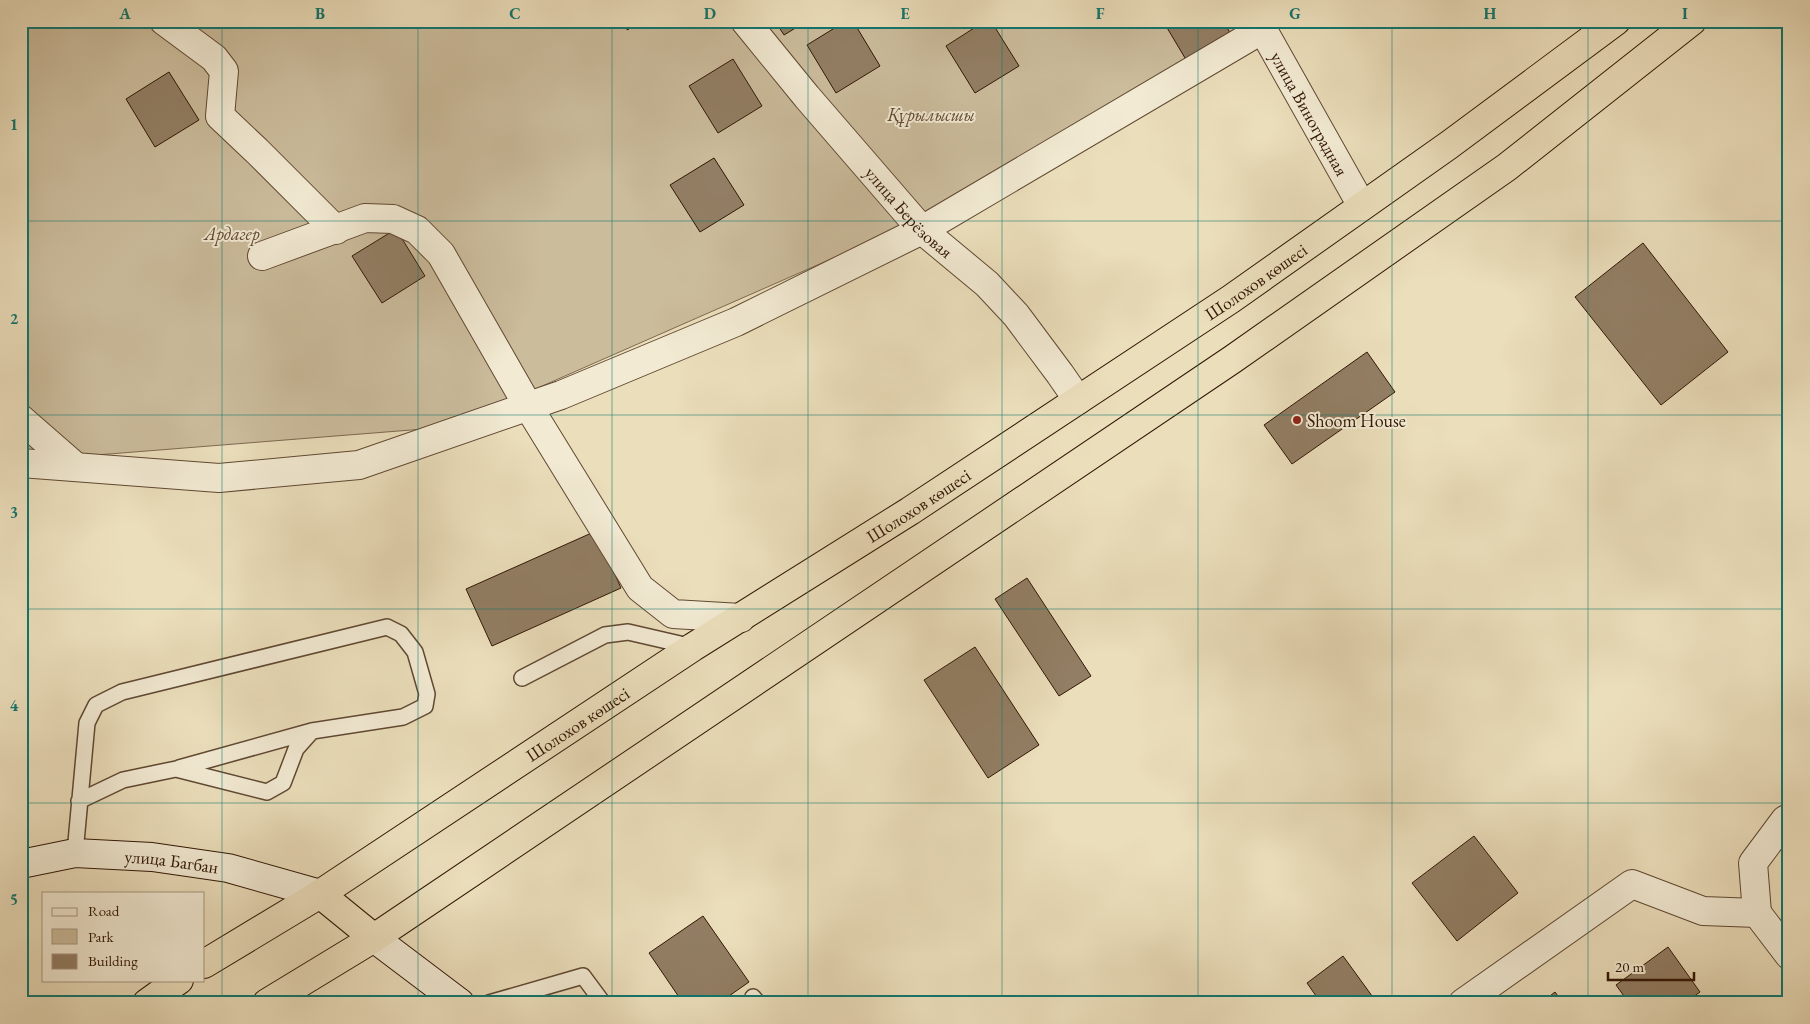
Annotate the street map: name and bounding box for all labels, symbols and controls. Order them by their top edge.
text: A [118,3,131,24]
text: B [315,3,325,24]
text: C [509,3,521,24]
text: D [704,3,716,24]
text: E [900,3,910,24]
text: F [1096,3,1105,24]
text: G [1289,3,1301,24]
text: H [1484,3,1497,24]
text: I [1682,3,1688,24]
street label: улица Виноградная [1266,47,1354,180]
park label: Құрылысшы [886,103,975,127]
text: 1 [10,114,18,135]
street label: улица Берёзовая [860,161,958,263]
park label: Ардагер [202,222,260,246]
street label: Шолохов көшесі [1200,237,1312,325]
text: 2 [10,308,19,329]
place label: Shoom House [1307,409,1406,432]
marker: Shoom House [1291,414,1303,426]
street label: Шолохов көшесі [862,463,975,547]
text: 3 [10,502,18,523]
street label: Шолохов көшесі [521,681,634,766]
text: 4 [10,695,19,716]
street label: улица Багбан [124,844,220,878]
text: 5 [10,889,18,910]
legend [42,892,205,982]
text: Road [88,901,120,920]
text: Park [88,927,115,946]
scale bar [1608,949,1694,981]
text: Building [88,951,138,970]
text: 20 m [1615,957,1644,976]

